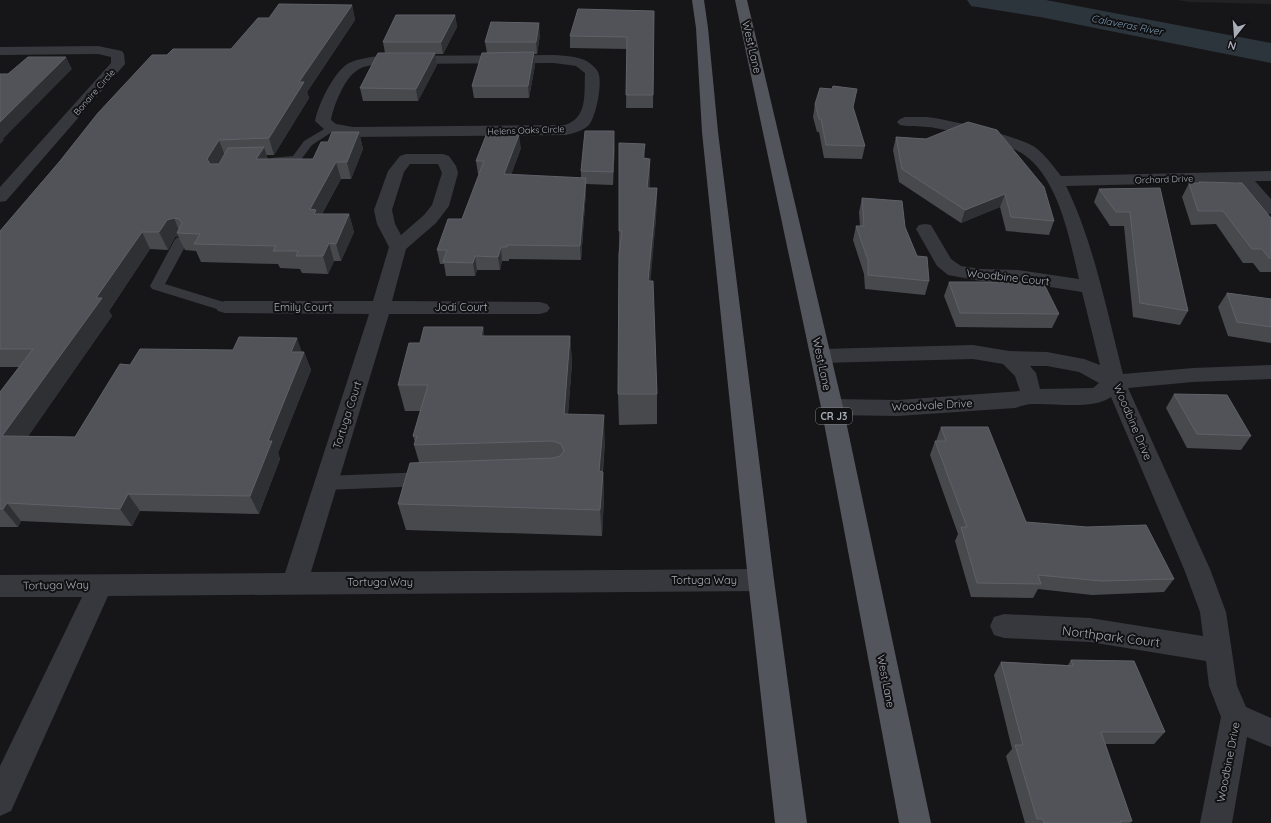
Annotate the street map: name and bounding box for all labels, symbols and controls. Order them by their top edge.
water label: Calaveras River [1090,12,1165,39]
north arrow [1215,16,1255,56]
street label: West Lane [739,19,765,75]
text: N [1226,38,1238,53]
street label: Bonaire Circle [71,67,117,117]
street label: Helens Oaks Circle [487,123,565,137]
street label: Orchard Drive [1135,172,1193,186]
street label: Woodbine Court [966,266,1050,288]
street label: Emily Court [274,300,332,314]
street label: Jodi Court [434,300,488,314]
street label: West Lane [810,336,834,392]
street label: Tortuga Court [329,379,365,451]
street label: Woodbine Drive [1111,382,1155,462]
street label: Woodvale Drive [891,396,973,414]
road number: CR J3 [816,408,852,424]
street label: Tortuga Way [671,573,737,587]
street label: Tortuga Way [347,575,413,589]
street label: Tortuga Way [23,577,89,593]
street label: Northpark Court [1061,622,1161,650]
street label: West Lane [874,653,898,709]
street label: Woodbine Drive [1213,721,1243,803]

